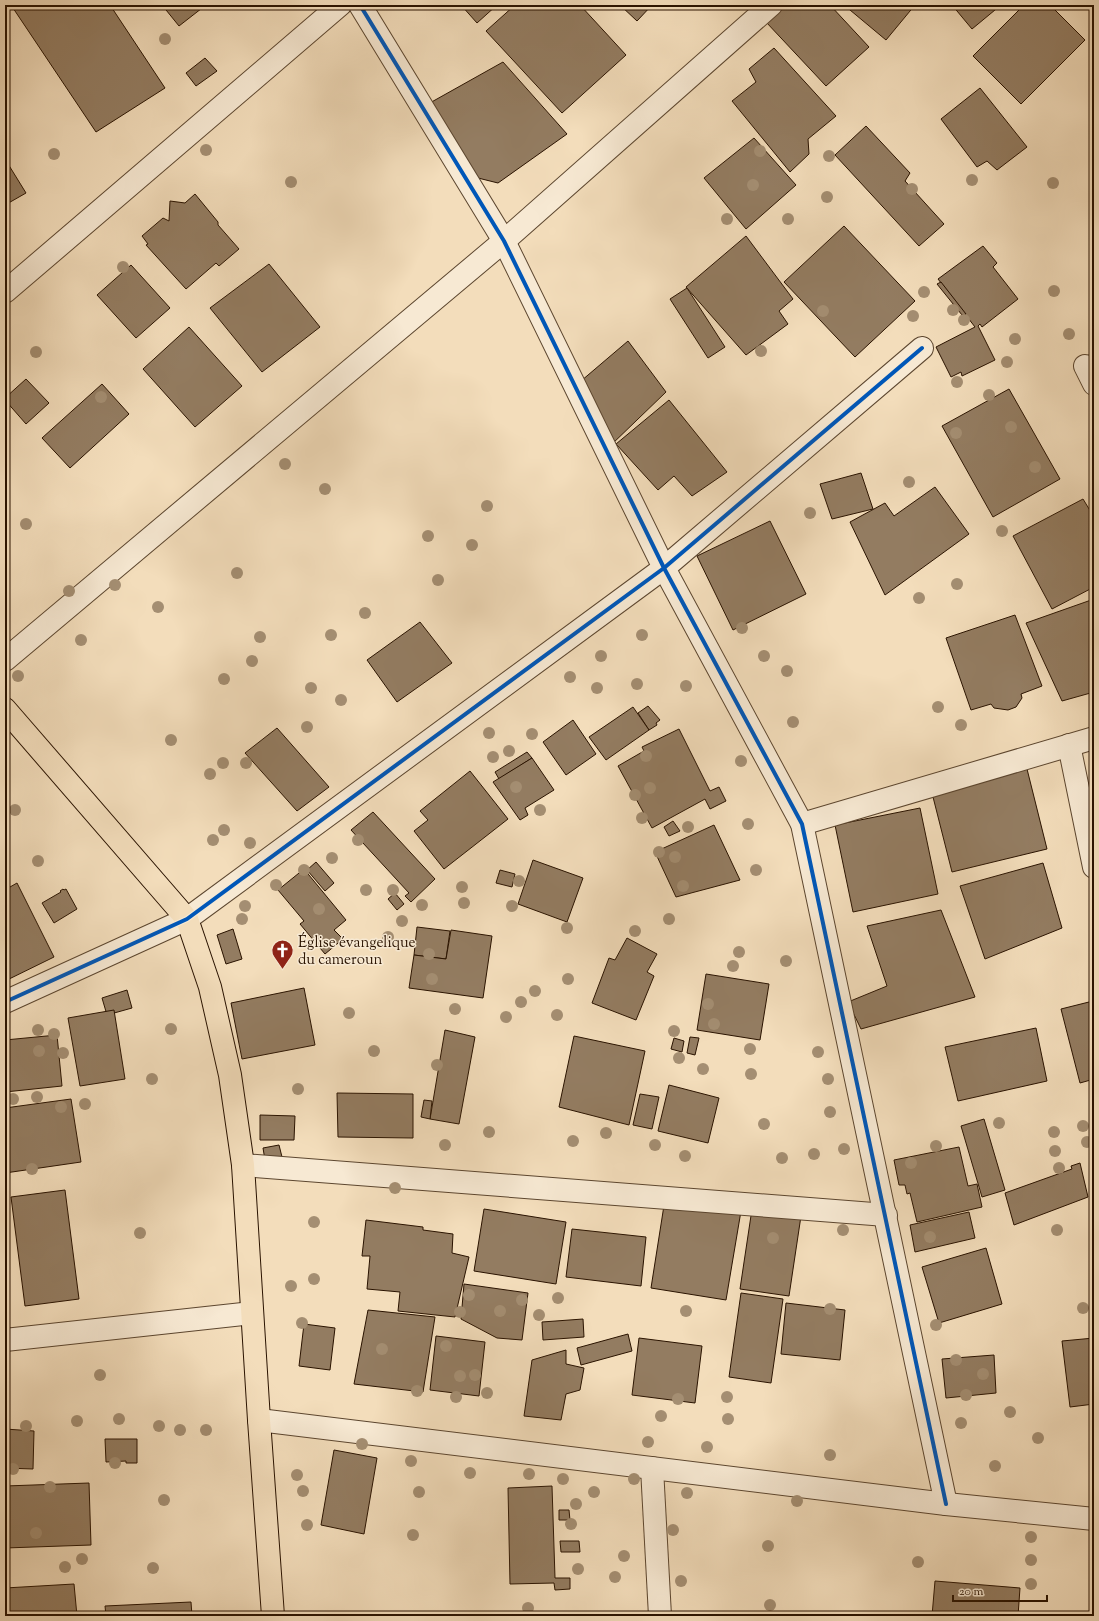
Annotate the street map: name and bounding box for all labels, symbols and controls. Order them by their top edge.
place label: Église évangelique du cameroun [298,932,416,971]
church icon: Église évangelique du cameroun [270,938,296,971]
scale bar [953,1577,1047,1603]
text: 20 m [959,1583,984,1601]

